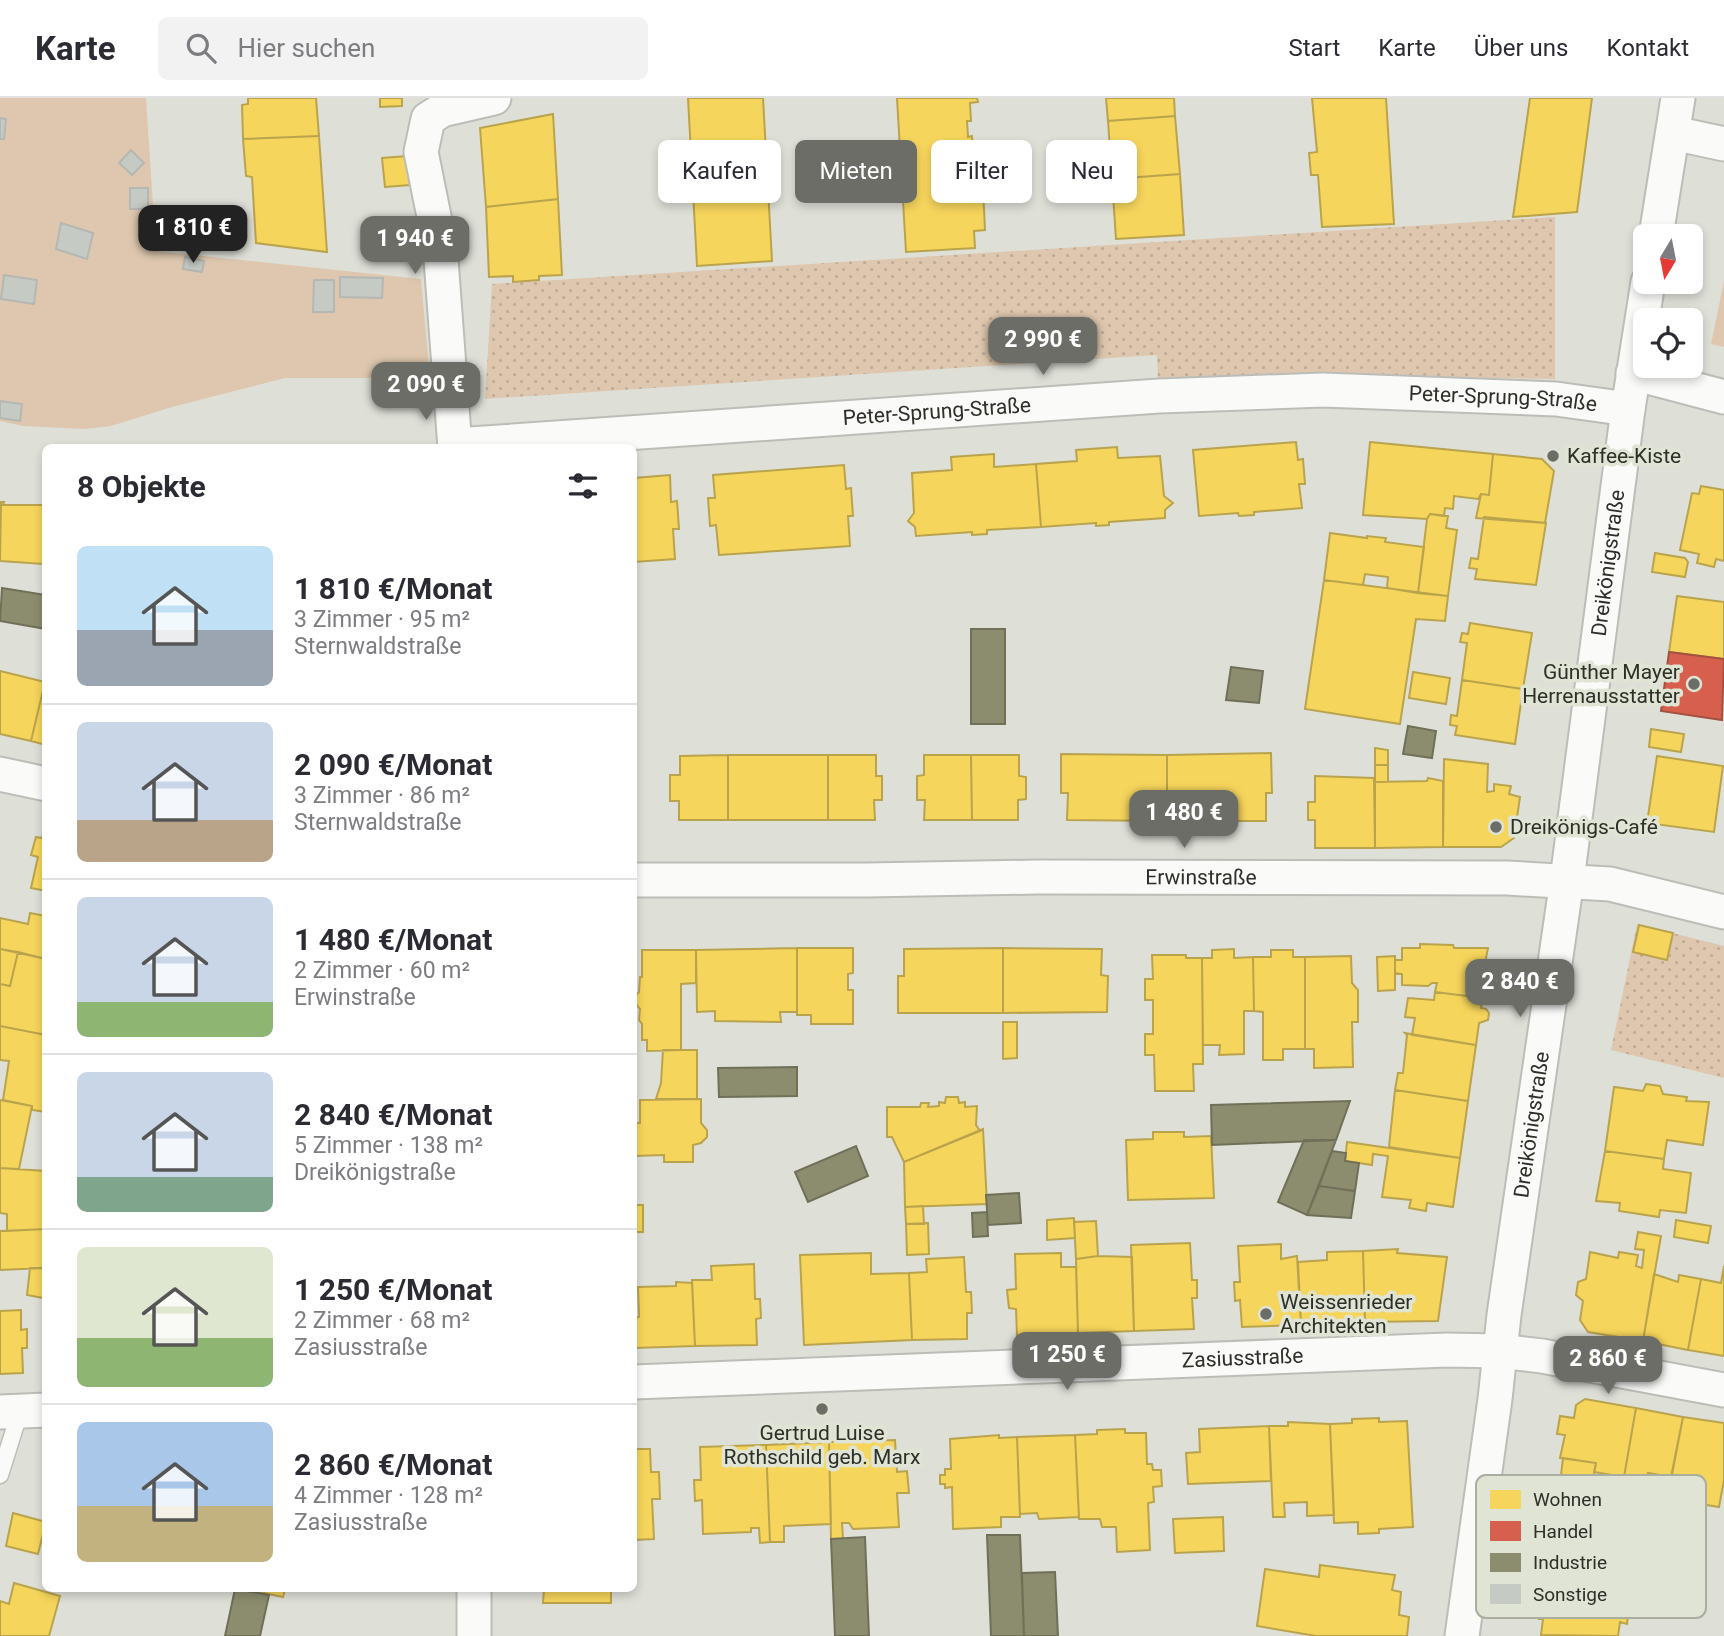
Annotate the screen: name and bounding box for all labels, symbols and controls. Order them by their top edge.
search box [158,17,648,80]
text: Karte [35,29,116,68]
icon: search [182,29,220,67]
text: Hier suchen [238,33,375,63]
text: Start [1289,34,1340,62]
text: Karte [1378,34,1436,62]
text: Über uns [1474,34,1568,62]
text: Kontakt [1606,34,1689,62]
chip: Kaufen [658,140,781,203]
chip: Mieten [795,140,917,203]
chip: Filter [931,140,1032,203]
chip: Neu [1046,140,1137,203]
pin: 1 810 € [128,206,258,265]
text: 1 810 € [154,214,232,241]
pin: 1 940 € [350,216,480,276]
north arrow [1633,224,1703,294]
map controls [1633,224,1703,378]
text: 1 940 € [376,225,454,252]
button: locate [1633,308,1703,378]
pin: 2 990 € [978,317,1108,377]
text: 2 990 € [1004,326,1082,353]
pin: 2 090 € [361,362,491,422]
text: 2 090 € [387,371,465,398]
street label: Peter-Sprung-Straße [1408,381,1599,417]
street label: Peter-Sprung-Straße [842,393,1032,430]
place label: Kaffee-Kiste [1567,444,1681,468]
marker: Kaffee-Kiste [1545,448,1561,464]
icon: filters [564,467,602,505]
text: 8 Objekte [77,469,206,504]
street label: Dreikönigstraße [1587,488,1629,638]
text: 1 810 €/Monat [294,571,492,606]
icon: home [133,574,217,658]
text: 3 Zimmer · 95 m² [294,606,470,633]
text: Sternwaldstraße [294,633,461,660]
place label: Günther Mayer Herrenausstatter [1522,660,1680,708]
marker: Günther Mayer Herrenausstatter [1686,676,1702,692]
text: 2 090 €/Monat [294,747,492,782]
icon: home [133,750,217,834]
text: 3 Zimmer · 86 m² [294,782,470,809]
pin: 1 480 € [1119,790,1249,850]
text: 1 480 € [1145,799,1223,826]
text: Sternwaldstraße [294,809,461,836]
place label: Dreikönigs-Café [1510,815,1658,839]
marker: Dreikönigs-Café [1488,819,1504,835]
street label: Erwinstraße [1145,865,1257,889]
text: 1 480 €/Monat [294,922,492,957]
icon: home [133,925,217,1009]
text: 2 Zimmer · 60 m² [294,957,470,984]
pin: 2 840 € [1455,960,1585,1019]
text: 2 840 € [1481,968,1559,995]
text: Erwinstraße [294,984,416,1011]
street label: Dreikönigstraße [1509,1050,1554,1200]
text: 2 840 €/Monat [294,1097,492,1132]
icon: home [133,1100,217,1184]
text: 5 Zimmer · 138 m² [294,1132,483,1159]
text: Dreikönigstraße [294,1159,456,1186]
text: 1 250 €/Monat [294,1272,492,1307]
icon: home [133,1275,217,1359]
place label: Weissenrieder Architekten [1280,1290,1412,1338]
marker: Weissenrieder Architekten [1258,1306,1274,1322]
text: 2 Zimmer · 68 m² [294,1307,470,1334]
pin: 1 250 € [1002,1332,1132,1392]
text: Zasiusstraße [294,1334,427,1361]
pin: 2 860 € [1543,1336,1673,1396]
text: 1 250 € [1028,1341,1106,1368]
street label: Zasiusstraße [1181,1344,1304,1372]
text: 2 860 € [1569,1345,1647,1372]
marker: Gertrud Luise Rothschild geb. Marx [814,1401,830,1417]
place label: Gertrud Luise Rothschild geb. Marx [724,1421,920,1469]
text: 2 860 €/Monat [294,1447,492,1482]
icon: home [133,1450,217,1534]
legend [1476,1475,1706,1618]
text: 4 Zimmer · 128 m² [294,1482,483,1509]
text: Wohnen [1533,1488,1602,1511]
text: Zasiusstraße [294,1509,427,1536]
text: Handel [1533,1520,1593,1543]
text: Industrie [1533,1551,1607,1574]
text: Sonstige [1533,1583,1607,1606]

